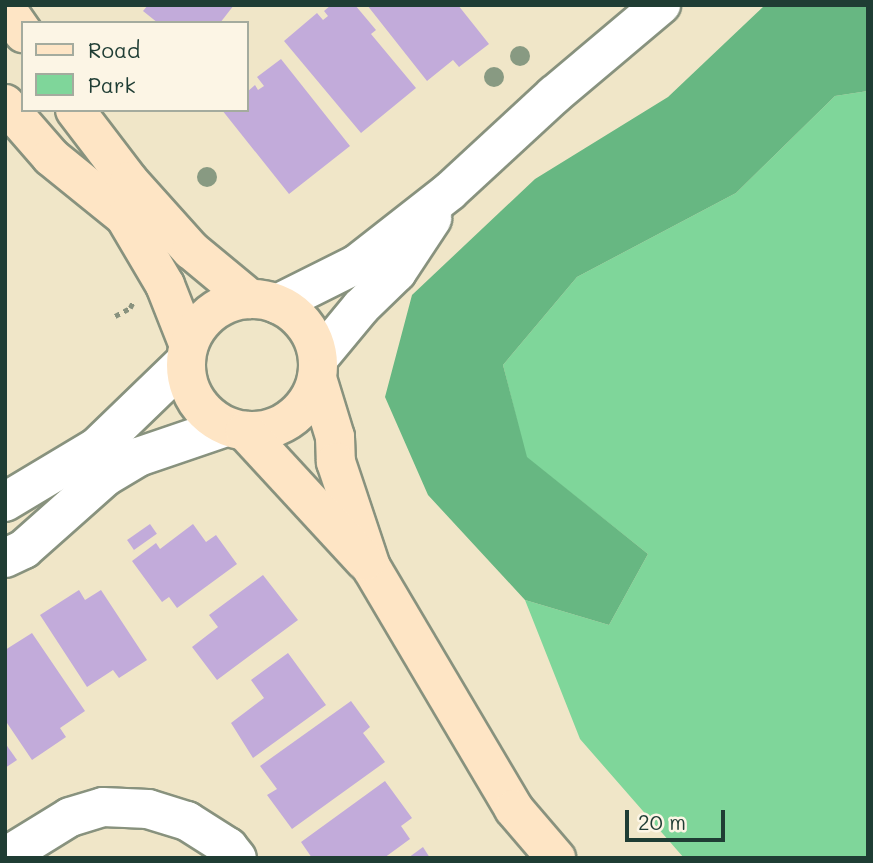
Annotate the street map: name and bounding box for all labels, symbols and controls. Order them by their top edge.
legend [21,21,248,112]
text: Road [88,36,140,63]
text: Park [88,71,136,98]
scale bar [628,796,728,840]
text: 20 m [638,808,686,835]

